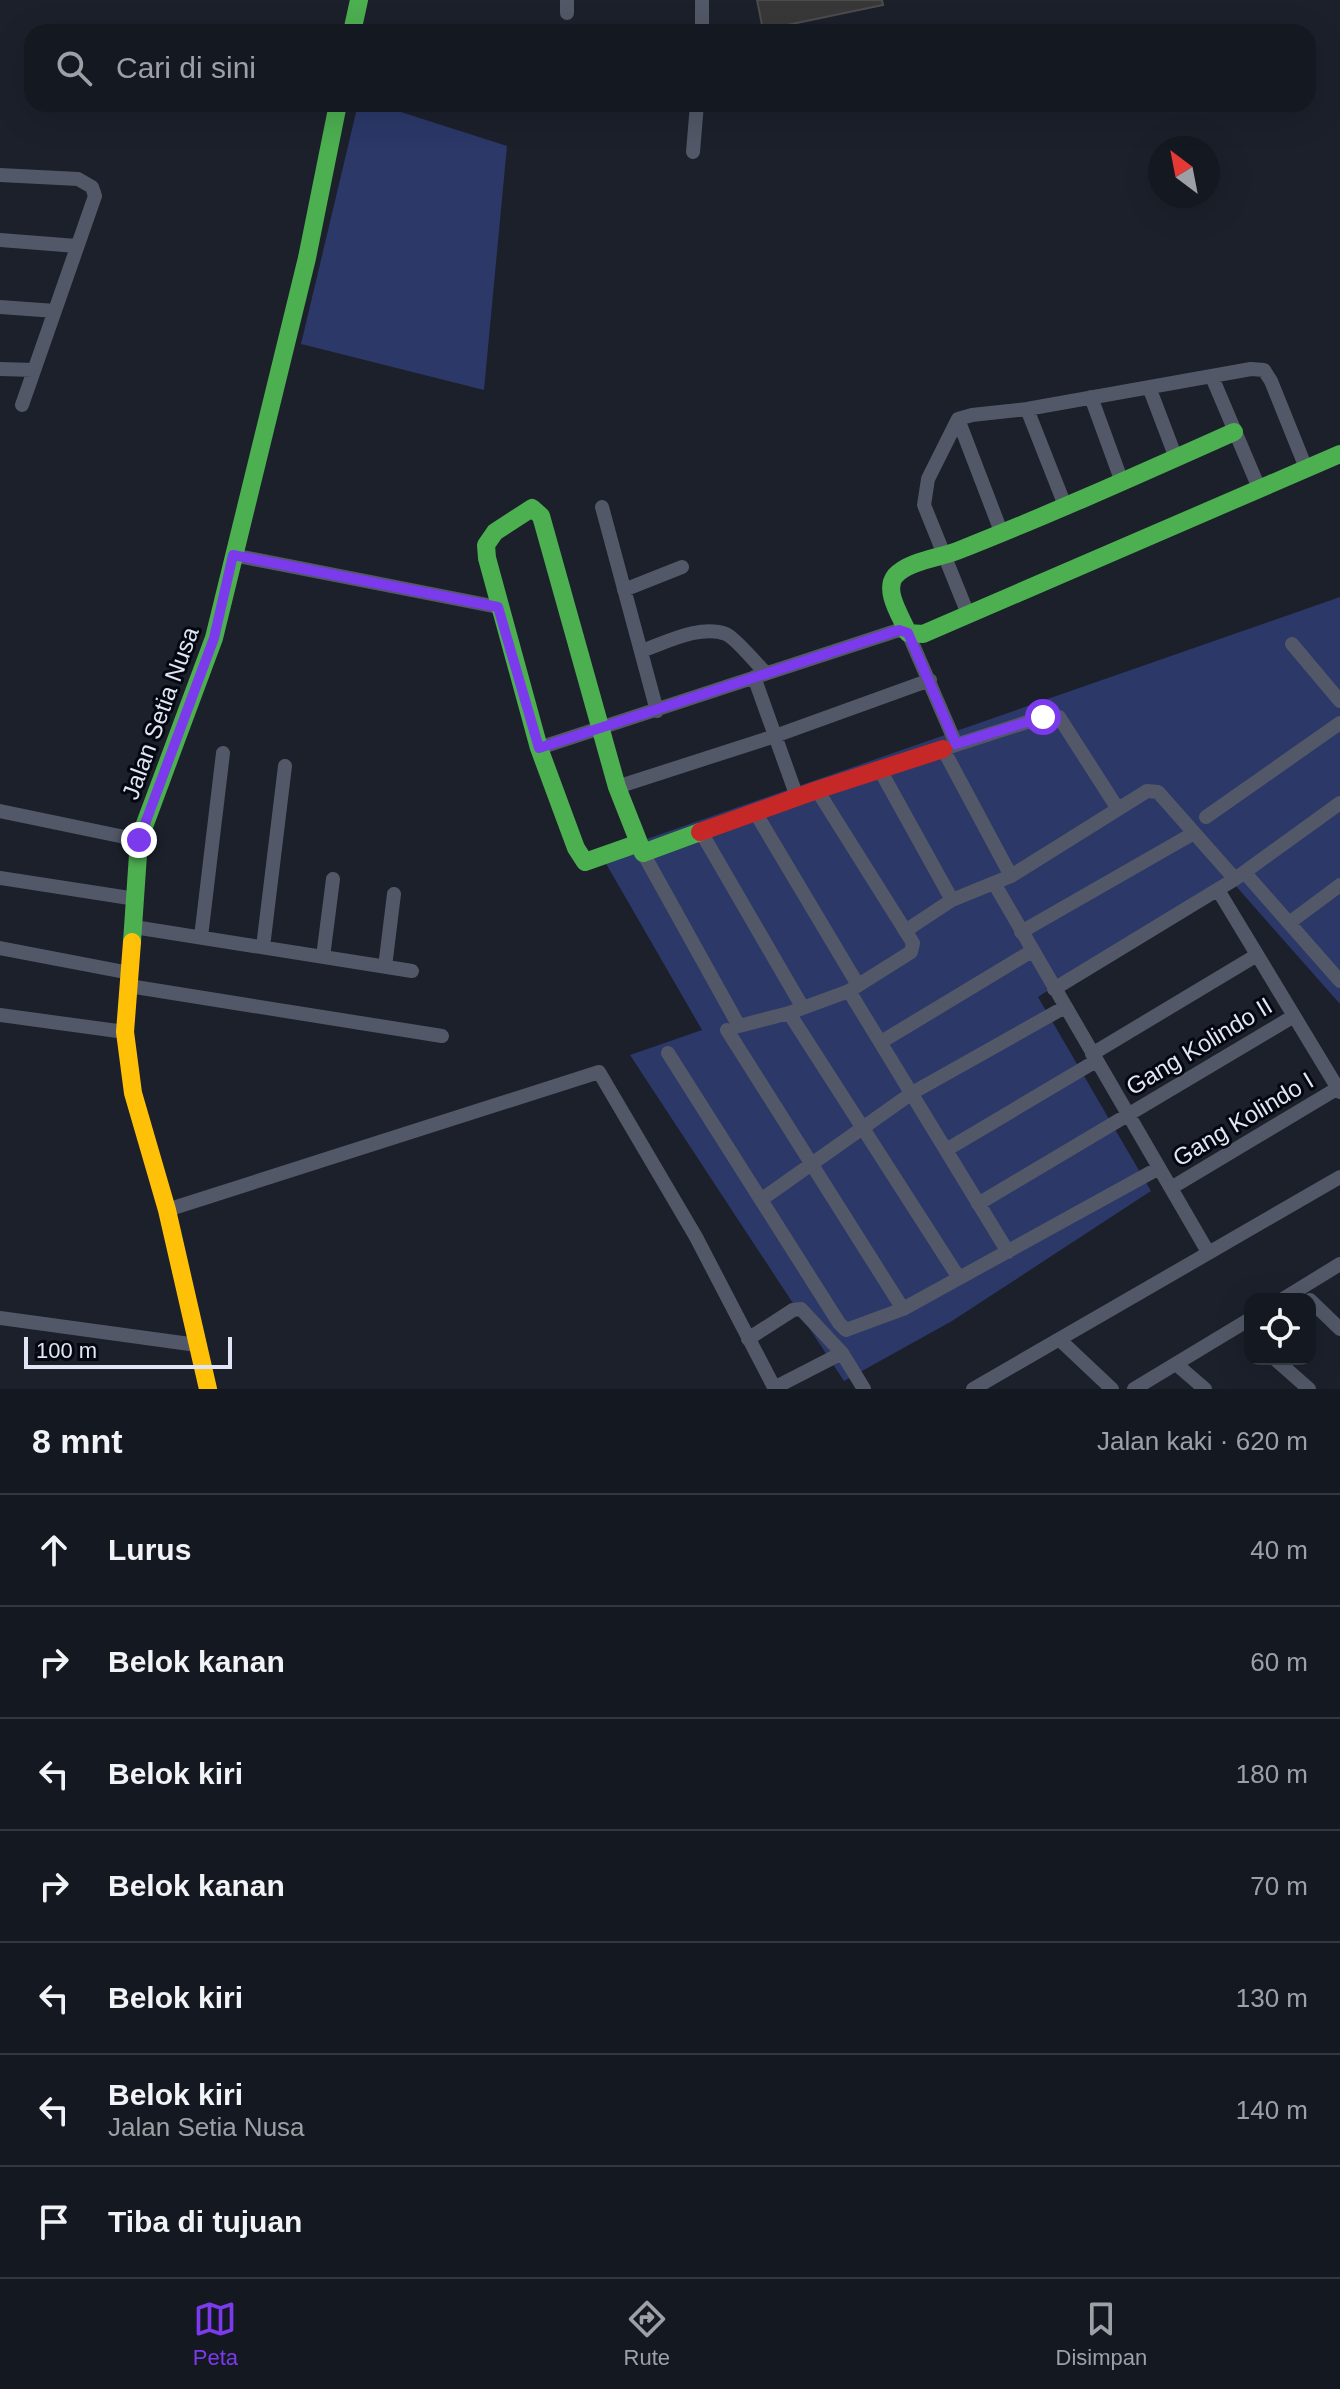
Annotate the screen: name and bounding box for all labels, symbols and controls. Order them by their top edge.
search box [24,24,1316,112]
icon: search [52,46,96,90]
text: Cari di sini [116,51,256,84]
north arrow [1148,136,1220,208]
street label: Jalan Setia Nusa [116,623,204,803]
route start [1025,699,1061,735]
route end [121,822,157,858]
street label: Gang Kolindo II [1121,992,1277,1100]
street label: Gang Kolindo I [1168,1067,1318,1171]
map controls [1244,1293,1316,1365]
button: locate [1244,1293,1316,1365]
scale bar [24,1333,232,1369]
text: 100 m [36,1338,97,1363]
text: 8 mnt [32,1422,123,1460]
text: Jalan kaki · 620 m [1097,1426,1308,1456]
icon: ahead [32,1528,76,1572]
text: Lurus [108,1533,191,1566]
text: 40 m [1250,1535,1308,1565]
icon: right [32,1640,76,1684]
text: Belok kanan [108,1645,285,1678]
text: 60 m [1250,1647,1308,1677]
icon: left [32,1752,76,1796]
text: Belok kiri [108,1757,243,1790]
text: 180 m [1236,1759,1308,1789]
icon: right [32,1864,76,1908]
text: Belok kanan [108,1869,285,1902]
text: 70 m [1250,1871,1308,1901]
icon: left [32,1976,76,2020]
text: Belok kiri [108,1981,243,2014]
text: 130 m [1236,1983,1308,2013]
text: Belok kiri [108,2078,243,2111]
icon: left [32,2088,76,2132]
text: 140 m [1236,2095,1308,2125]
text: Jalan Setia Nusa [108,2112,305,2142]
icon: arrive [32,2200,76,2244]
text: Tiba di tujuan [108,2205,302,2238]
tab: Peta [193,2297,238,2371]
tab: Rute [624,2297,670,2371]
tab: Disimpan [1056,2297,1147,2371]

